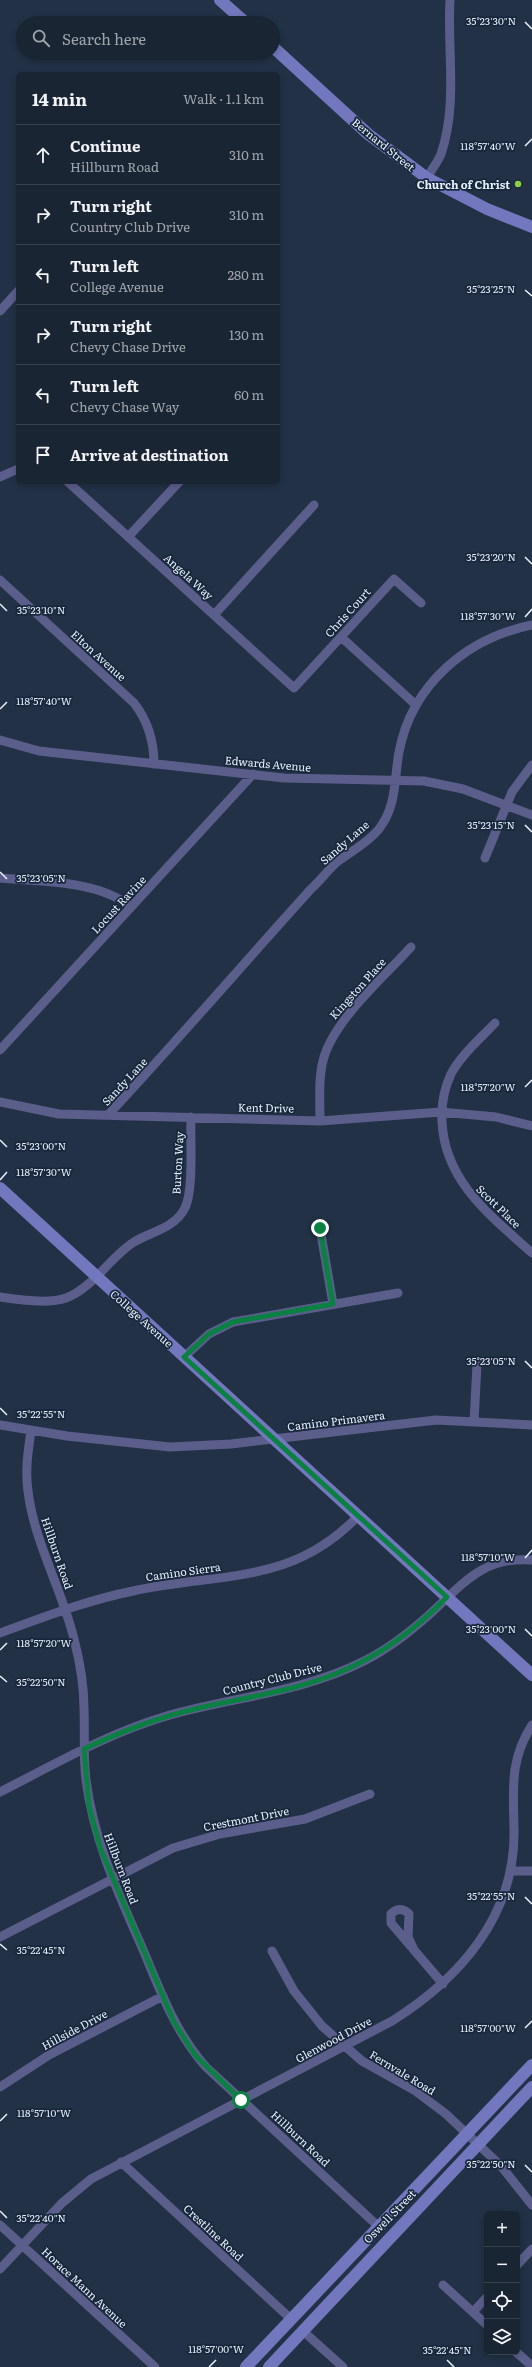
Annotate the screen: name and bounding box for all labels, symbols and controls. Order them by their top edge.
text: 35°23'30"N [466,13,516,28]
search box [16,16,280,60]
icon: search [30,27,52,49]
text: Search here [62,27,146,50]
text: 14 min [32,86,87,111]
text: Walk · 1.1 km [183,89,264,108]
street label: Bernard Street [349,114,419,175]
text: Continue [70,134,140,157]
text: 118°57'40"W [460,138,516,153]
icon: ahead [32,144,54,166]
text: 310 m [229,145,264,164]
text: Hillburn Road [70,157,159,176]
place label: Church of Christ [417,176,510,192]
marker: Church of Christ [513,179,523,189]
text: Turn right [70,194,152,217]
icon: right [32,204,54,226]
text: 310 m [229,205,264,224]
text: Country Club Drive [70,217,190,236]
text: Turn left [70,254,139,277]
icon: left [32,264,54,286]
text: 280 m [228,265,264,284]
text: College Avenue [70,277,164,296]
text: 35°23'25"N [467,281,515,296]
text: Turn right [70,314,152,337]
icon: right [32,324,54,346]
text: 130 m [229,325,264,344]
text: Chevy Chase Drive [70,337,186,356]
text: Turn left [70,374,139,397]
icon: left [32,384,54,406]
text: 60 m [234,385,264,404]
text: Chevy Chase Way [70,397,179,416]
text: Arrive at destination [70,443,229,466]
icon: arrive [32,444,54,466]
street label: Angela Way [161,549,218,603]
text: 35°23'20"N [466,549,516,564]
street label: Chris Court [320,583,374,640]
text: 35°23'10"N [17,602,65,617]
text: 118°57'30"W [460,608,516,623]
street label: Elton Avenue [68,626,130,684]
text: 118°57'40"W [16,693,72,708]
street label: Edwards Avenue [224,751,312,775]
street label: Sandy Lane [316,816,372,868]
text: 35°23'15"N [467,817,515,832]
text: 35°23'05"N [16,870,66,885]
street label: Locust Ravine [87,871,149,936]
street label: Kingston Place [325,954,389,1022]
street label: Sandy Lane [98,1053,151,1108]
text: 118°57'20"W [460,1079,516,1094]
street label: Kent Drive [238,1099,295,1115]
street label: Burton Way [167,1130,187,1195]
text: 35°23'00"N [16,1138,66,1153]
text: 118°57'30"W [16,1164,72,1179]
street label: Scott Place [473,1181,525,1232]
route end [311,1219,329,1237]
street label: College Avenue [107,1285,177,1351]
text: 35°23'05"N [466,1353,516,1368]
text: 35°22'55"N [17,1406,65,1421]
street label: Camino Primavera [286,1406,386,1434]
street label: Hillburn Road [38,1515,78,1591]
text: 118°57'10"W [461,1549,515,1564]
street label: Camino Sierra [144,1558,222,1584]
text: 35°23'00"N [466,1621,516,1636]
text: 118°57'20"W [16,1635,72,1650]
street label: Country Club Drive [221,1658,323,1698]
text: 35°22'50"N [16,1674,66,1689]
street label: Crestmont Drive [202,1802,290,1834]
street label: Hillburn Road [101,1830,143,1906]
text: 35°22'55"N [467,1888,515,1903]
text: 35°22'45"N [16,1942,66,1957]
street label: Hillside Drive [38,2005,110,2053]
street label: Glenwood Drive [292,2012,374,2066]
text: 118°57'00"W [460,2020,516,2035]
street label: Fernvale Road [367,2046,439,2098]
route start [232,2091,250,2109]
text: 118°57'10"W [17,2105,71,2120]
street label: Hillburn Road [268,2106,334,2170]
text: 35°22'50"N [466,2156,516,2171]
street label: Oswell Street [359,2185,419,2246]
street label: Crestline Road [180,2200,248,2264]
text: 35°22'40"N [16,2210,66,2225]
map controls [484,2211,520,2355]
button: + [484,2211,520,2247]
street label: Horace Mann Avenue [39,2243,132,2331]
button: − [484,2247,520,2283]
button: locate [484,2283,520,2319]
button: layers [484,2319,520,2355]
text: 118°57'00"W [188,2341,244,2356]
text: 35°22'45"N [422,2342,472,2357]

